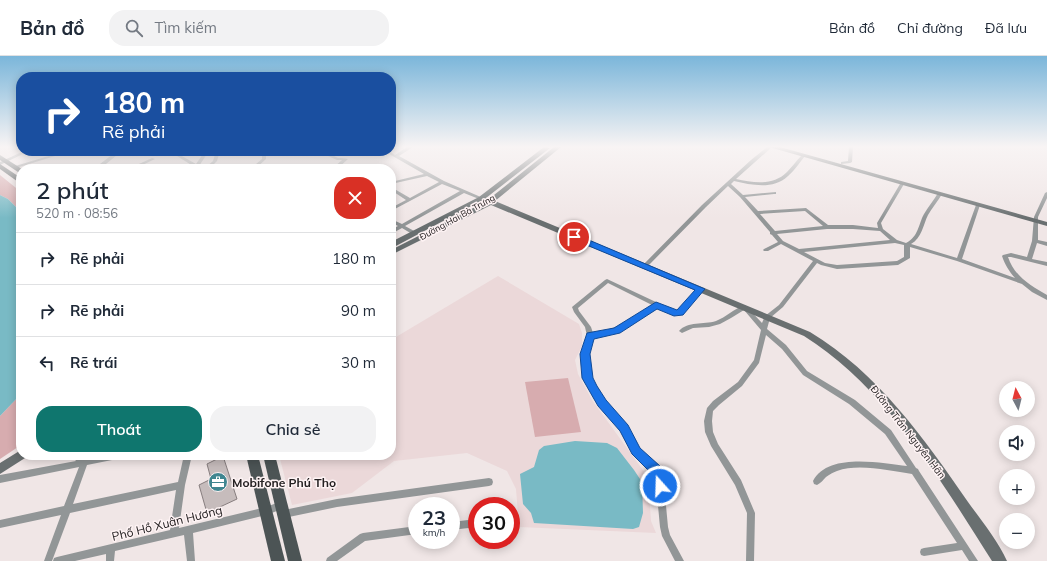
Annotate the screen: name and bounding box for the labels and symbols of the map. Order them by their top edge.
street label: Đường Hai Bà Trưng [417,192,497,242]
pin [557,220,591,254]
north arrow [999,381,1035,417]
street label: Đường Trần Nguyên Hãn [868,383,949,481]
position arrow [639,465,681,507]
office icon: Mobifone Phú Thọ [207,471,229,493]
place label: Mobifone Phú Thọ [232,475,336,490]
speed limit sign: 30 [468,497,520,549]
street label: Phố Hồ Xuân Hương [110,502,224,544]

